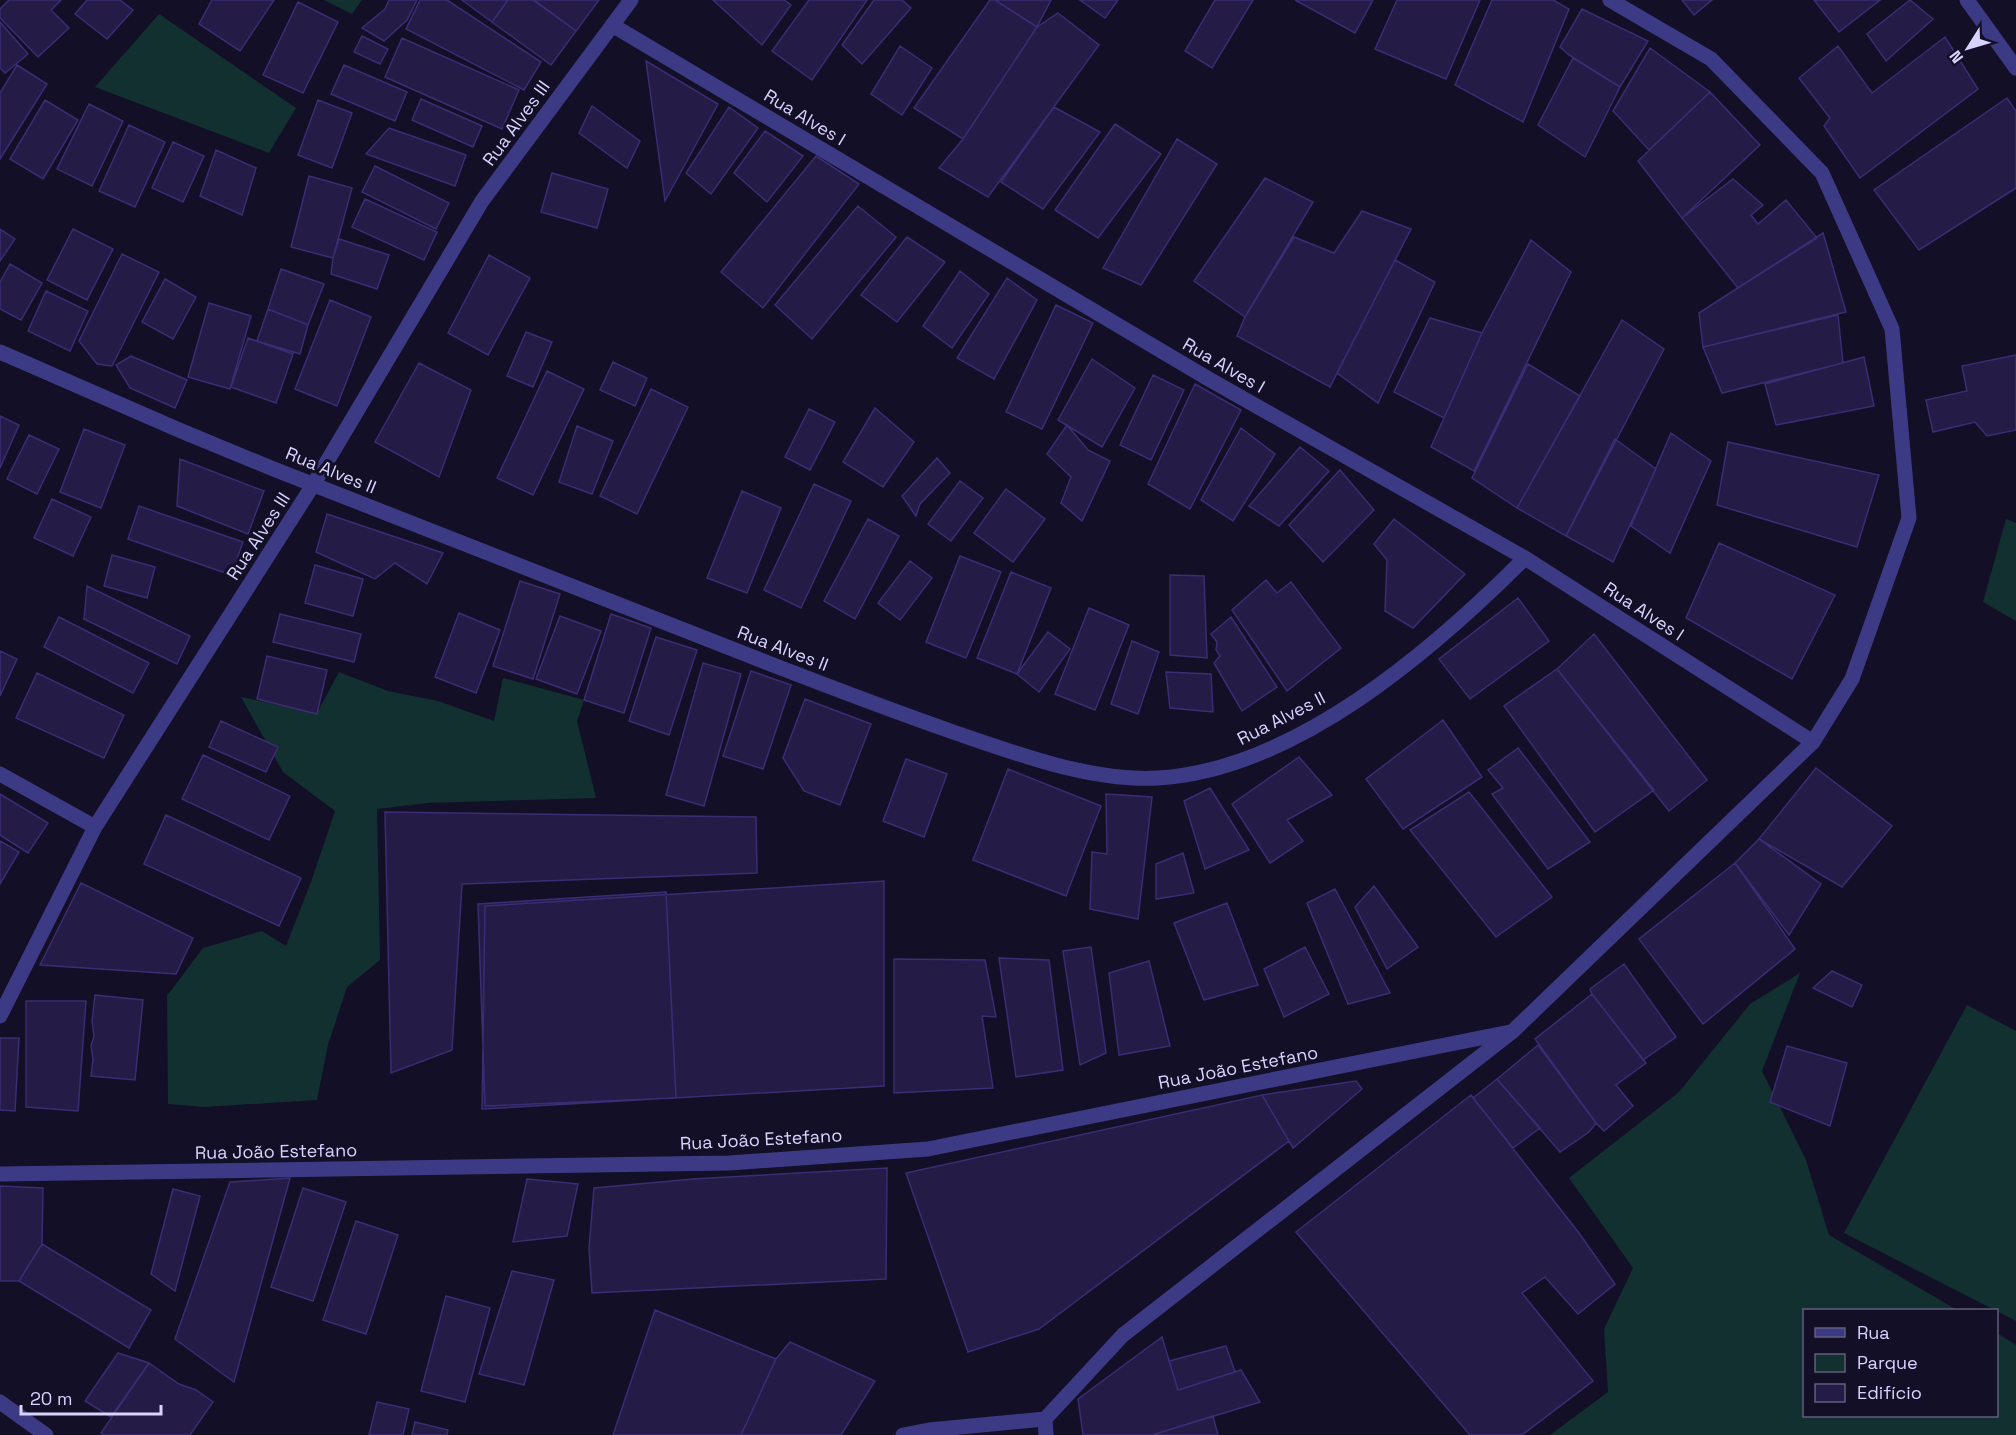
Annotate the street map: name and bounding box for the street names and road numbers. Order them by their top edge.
street label: Rua Alves III [477,76,555,170]
street label: Rua Alves I [760,84,850,150]
street label: Rua Alves I [1179,332,1269,398]
street label: Rua Alves II [282,441,380,499]
street label: Rua Alves III [221,488,295,584]
street label: Rua Alves I [1599,576,1689,646]
street label: Rua Alves II [734,620,832,676]
street label: Rua Alves II [1233,686,1329,750]
street label: Rua João Estefano [1156,1040,1320,1094]
street label: Rua João Estefano [679,1123,843,1155]
street label: Rua João Estefano [195,1138,357,1164]

